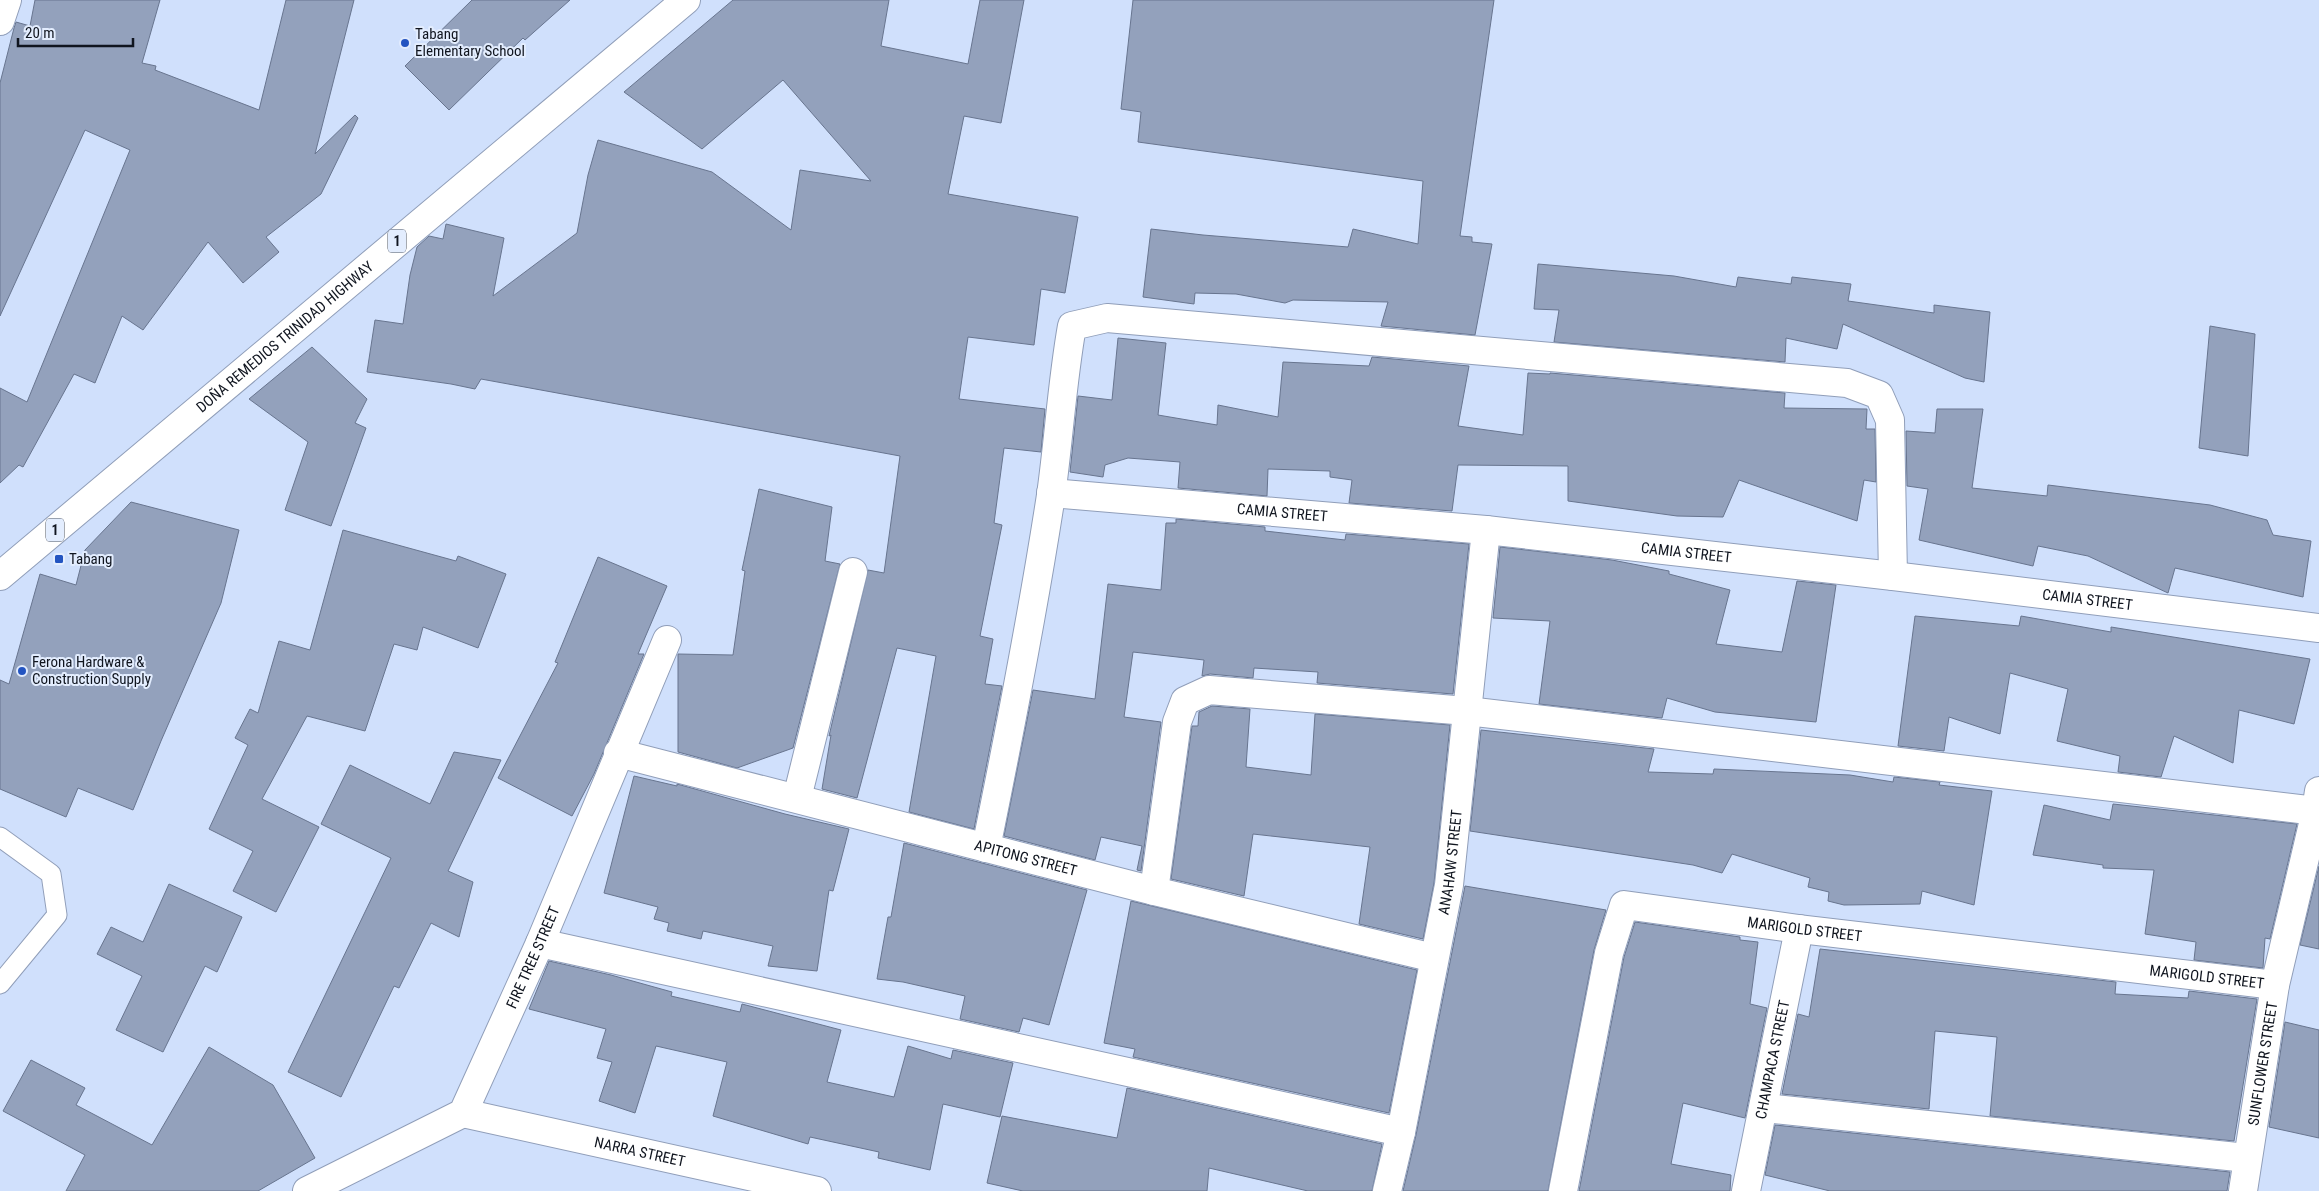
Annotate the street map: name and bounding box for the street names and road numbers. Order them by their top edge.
road number: 1 [388,230,406,252]
street label: DOÑA REMEDIOS TRINIDAD HIGHWAY [193,257,377,416]
street label: CAMIA STREET [1236,500,1328,526]
road number: 1 [46,518,64,542]
street label: CAMIA STREET [1640,539,1733,567]
street label: CAMIA STREET [2041,585,2134,614]
street label: ANAHAW STREET [1434,809,1466,916]
street label: APITONG STREET [972,836,1079,880]
street label: FIRE TREE STREET [502,903,563,1012]
street label: MARIGOLD STREET [1746,913,1863,945]
street label: MARIGOLD STREET [2149,961,2265,993]
street label: CHAMPACA STREET [1752,998,1793,1121]
street label: SUNFLOWER STREET [2244,1000,2281,1127]
street label: NARRA STREET [593,1133,687,1171]

